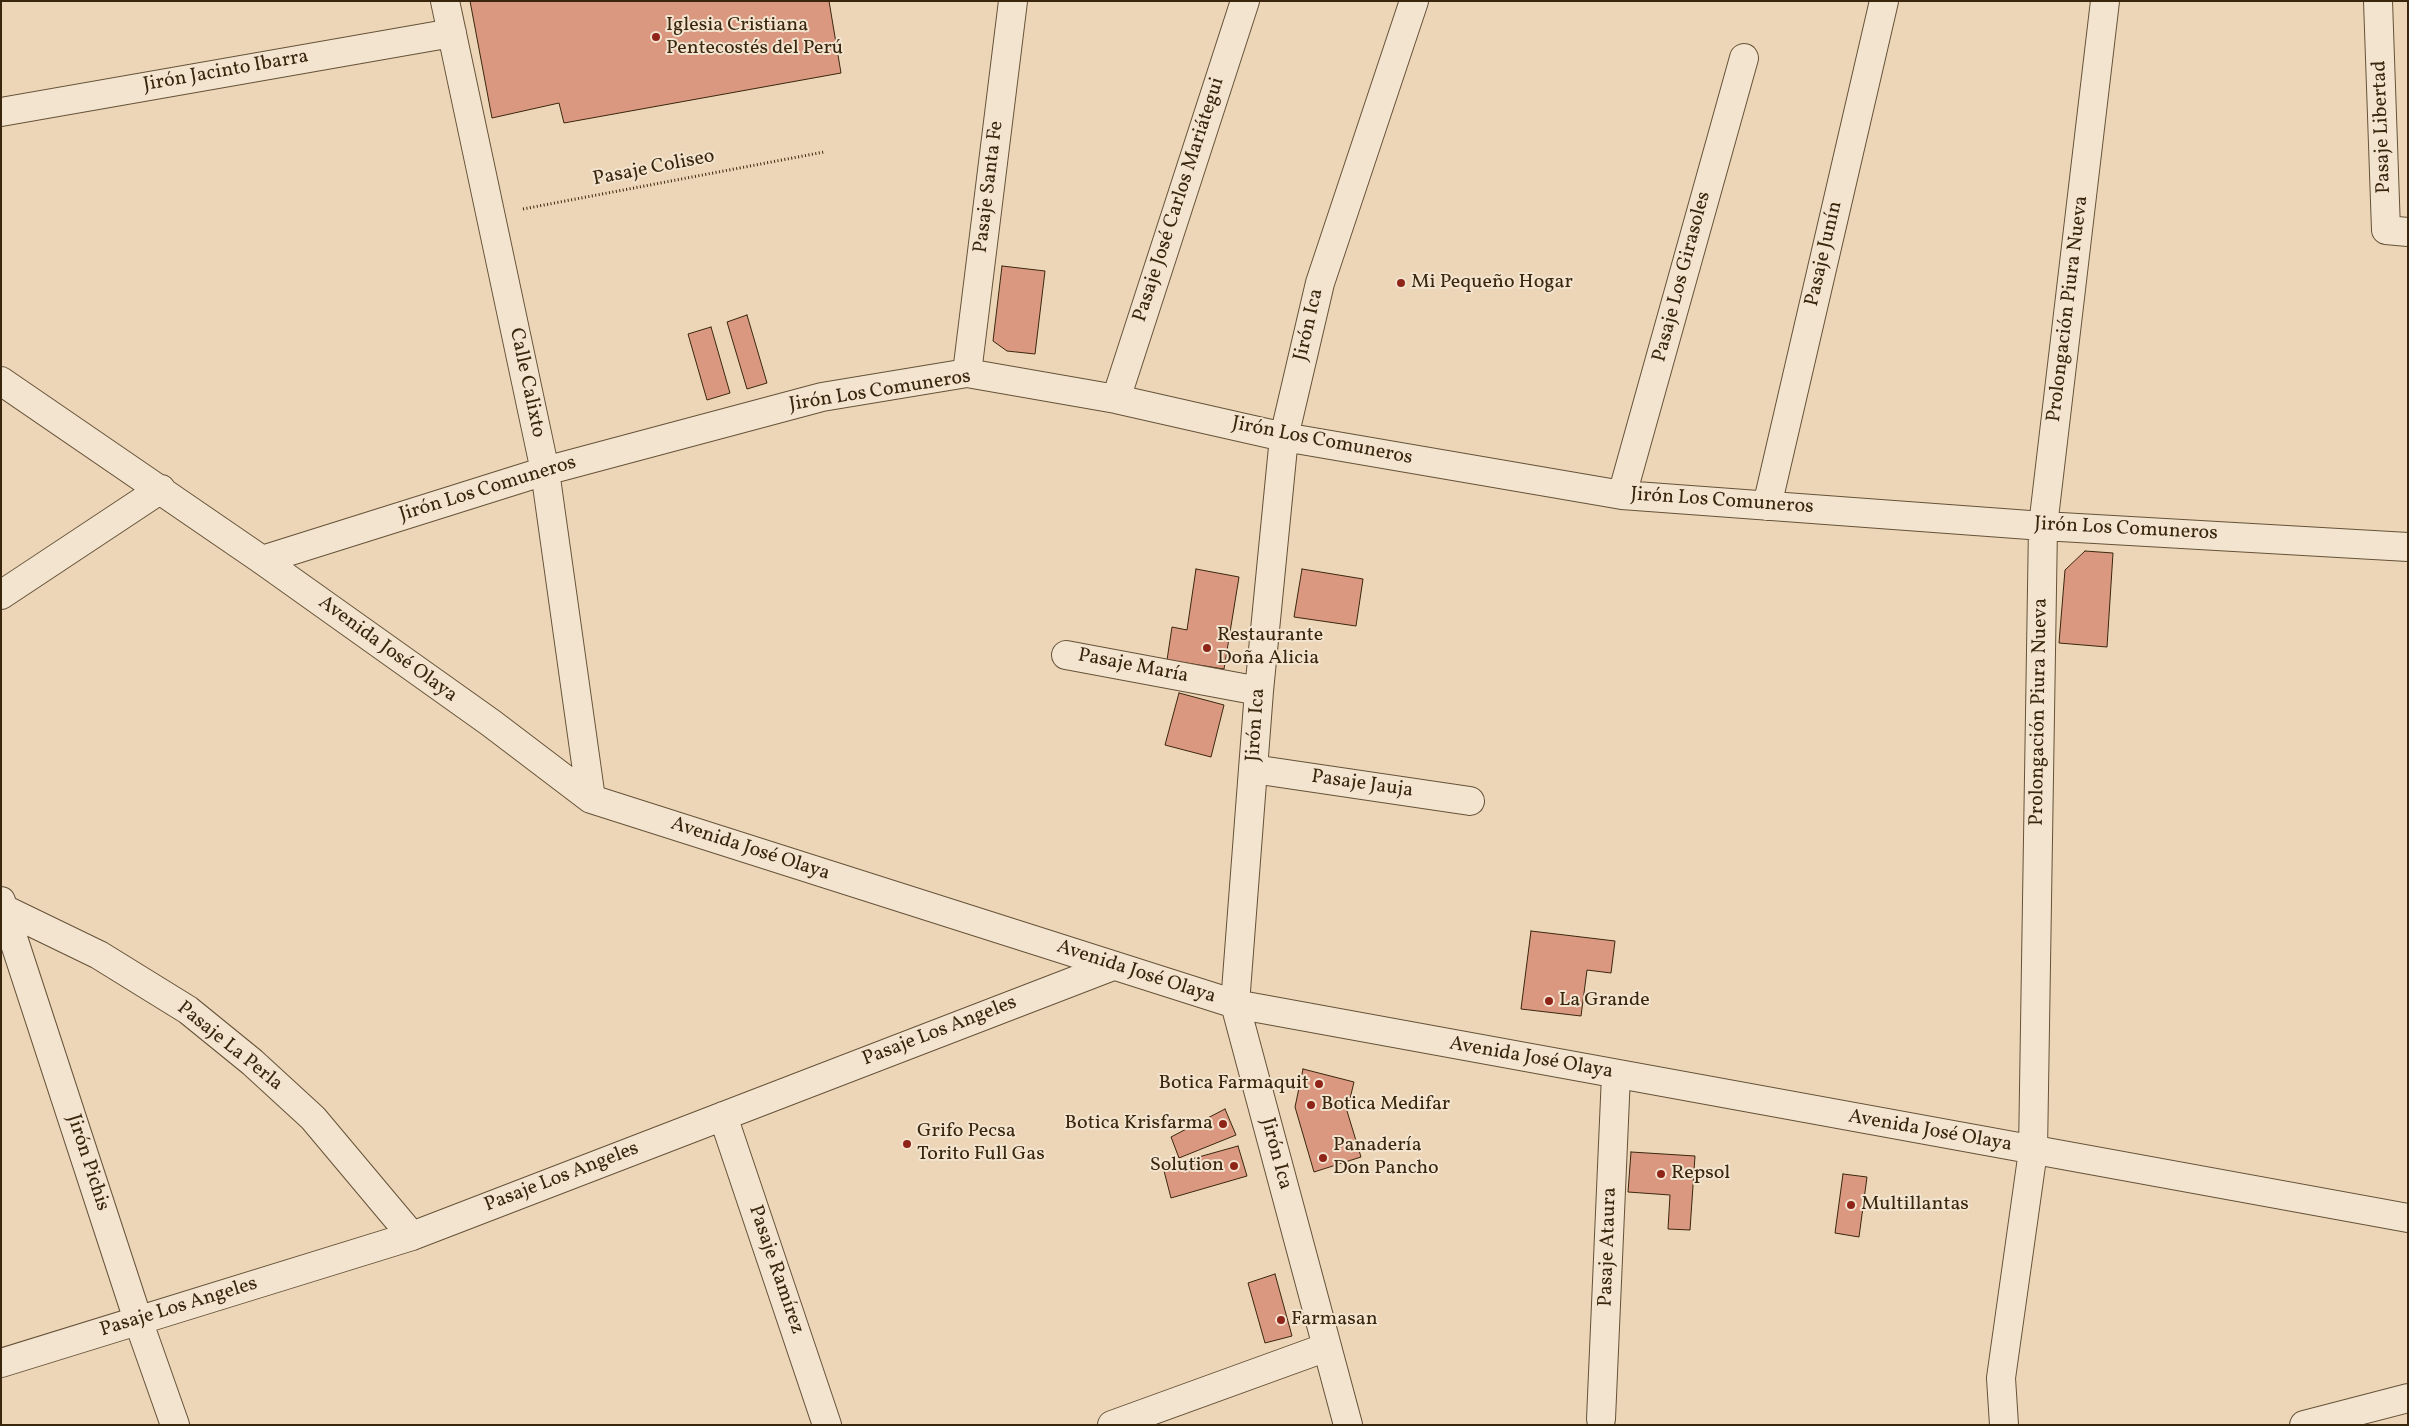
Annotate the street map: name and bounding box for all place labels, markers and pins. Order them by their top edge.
place label: Iglesia Cristiana Pentecostés del Perú [666,14,843,61]
marker: Iglesia Cristiana Pentecostés del Perú [650,31,662,43]
place label: Mi Pequeño Hogar [1411,271,1573,295]
marker: Mi Pequeño Hogar [1395,277,1407,289]
place label: Restaurante Doña Alicia [1217,624,1323,671]
marker: Restaurante Doña Alicia [1201,642,1213,654]
place label: La Grande [1559,989,1650,1013]
marker: La Grande [1543,995,1555,1007]
place label: Botica Farmaquit [1159,1072,1309,1096]
marker: Botica Farmaquit [1313,1078,1325,1090]
place label: Botica Medifar [1321,1093,1450,1117]
marker: Botica Medifar [1305,1099,1317,1111]
place label: Botica Krisfarma [1065,1112,1213,1136]
marker: Botica Krisfarma [1217,1118,1229,1130]
place label: Grifo Pecsa Torito Full Gas [917,1120,1045,1167]
place label: Panadería Don Pancho [1333,1134,1439,1181]
marker: Grifo Pecsa Torito Full Gas [901,1138,913,1150]
marker: Panadería Don Pancho [1317,1152,1329,1164]
place label: Solution [1150,1154,1224,1178]
marker: Solution [1228,1160,1240,1172]
place label: Repsol [1671,1162,1730,1186]
marker: Repsol [1655,1168,1667,1180]
place label: Multillantas [1861,1193,1969,1217]
marker: Multillantas [1845,1199,1857,1211]
place label: Farmasan [1291,1308,1378,1332]
marker: Farmasan [1275,1314,1287,1326]

